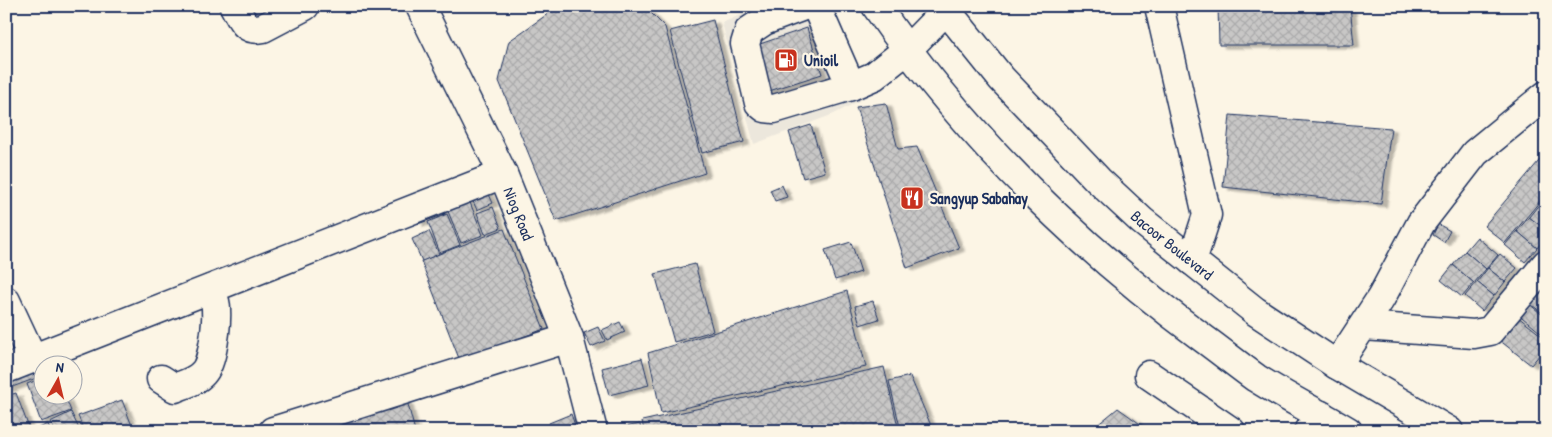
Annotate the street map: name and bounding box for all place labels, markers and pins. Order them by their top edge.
fuel station icon: Unioil [773,47,799,73]
place label: Unioil [804,49,839,71]
restaurant icon: Sangyup Sabahay [899,185,925,211]
place label: Sangyup Sabahay [930,187,1028,210]

